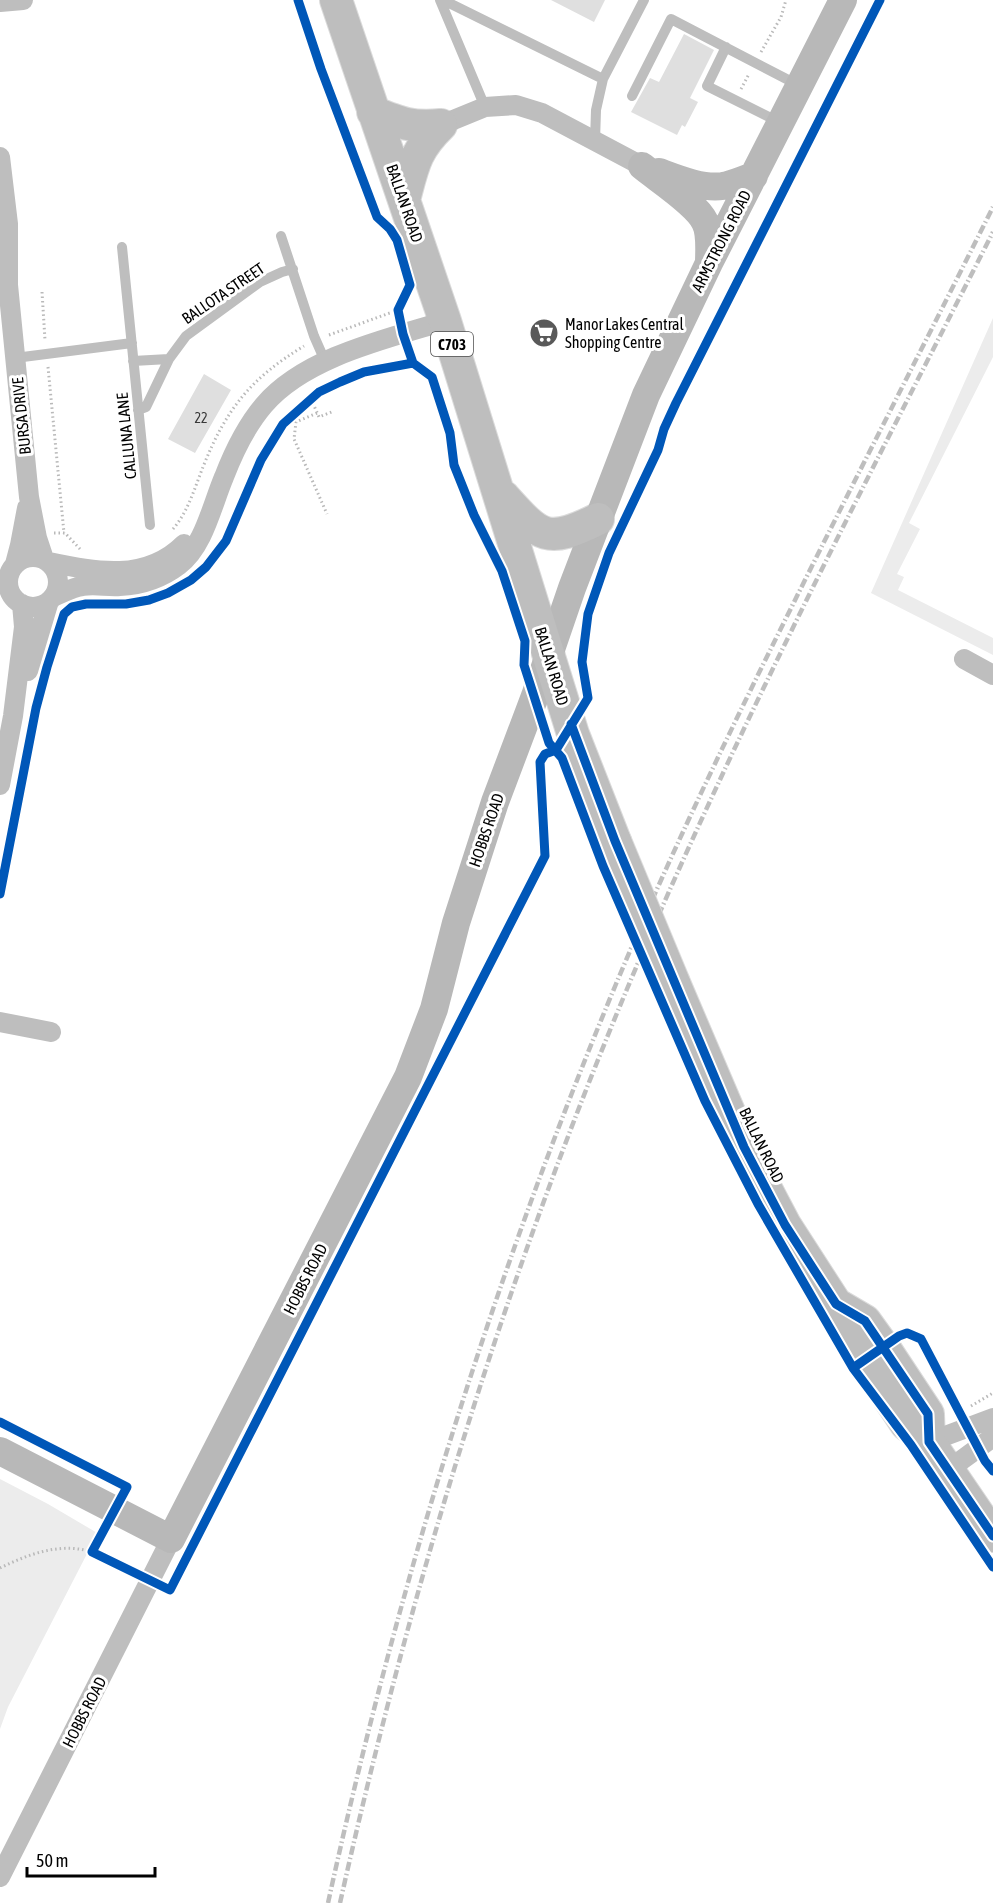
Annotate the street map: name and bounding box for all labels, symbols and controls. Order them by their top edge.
street label: BALLAN ROAD [383,162,427,244]
street label: ARMSTRONG ROAD [688,187,754,295]
street label: BALLOTA STREET [178,259,268,327]
place label: Manor Lakes Central Shopping Centre [565,315,684,352]
supermarket icon: Manor Lakes Central Shopping Centre [528,317,560,349]
road number: C703 [431,332,473,356]
street label: BURSA DRIVE [8,376,34,455]
street label: CALLUNA LANE [113,392,139,480]
house number: 22 [194,410,208,426]
street label: BALLAN ROAD [532,625,572,708]
street label: HOBBS ROAD [465,791,507,869]
street label: BALLAN ROAD [736,1105,788,1186]
street label: HOBBS ROAD [280,1241,330,1317]
street label: HOBBS ROAD [59,1674,109,1750]
scale bar [27,1840,154,1878]
text: 50 m [36,1850,68,1871]

